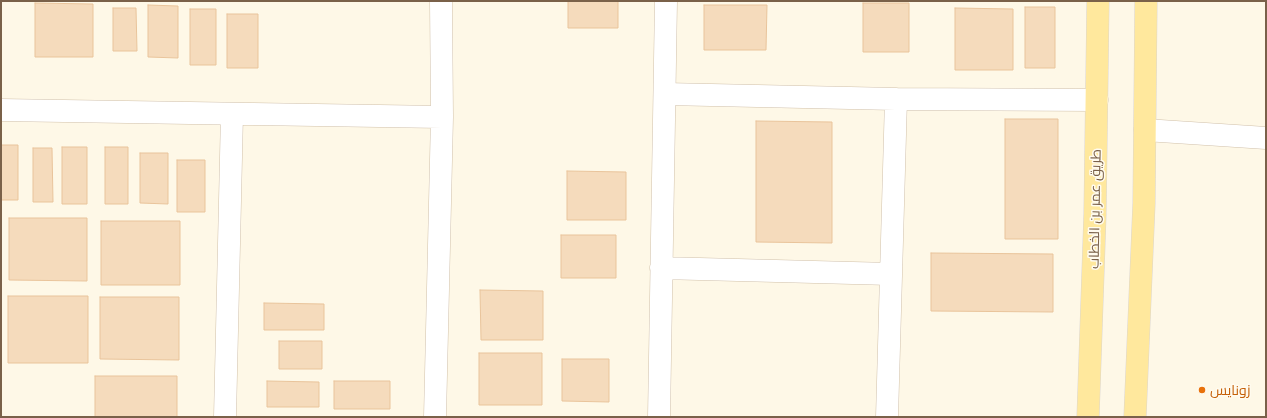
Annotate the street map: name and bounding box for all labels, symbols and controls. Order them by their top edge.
street label: طريق عمر بن الخطاب [1086,149,1104,269]
place label: زونايس [1210,382,1250,398]
marker: زونايس [1197,385,1207,395]

